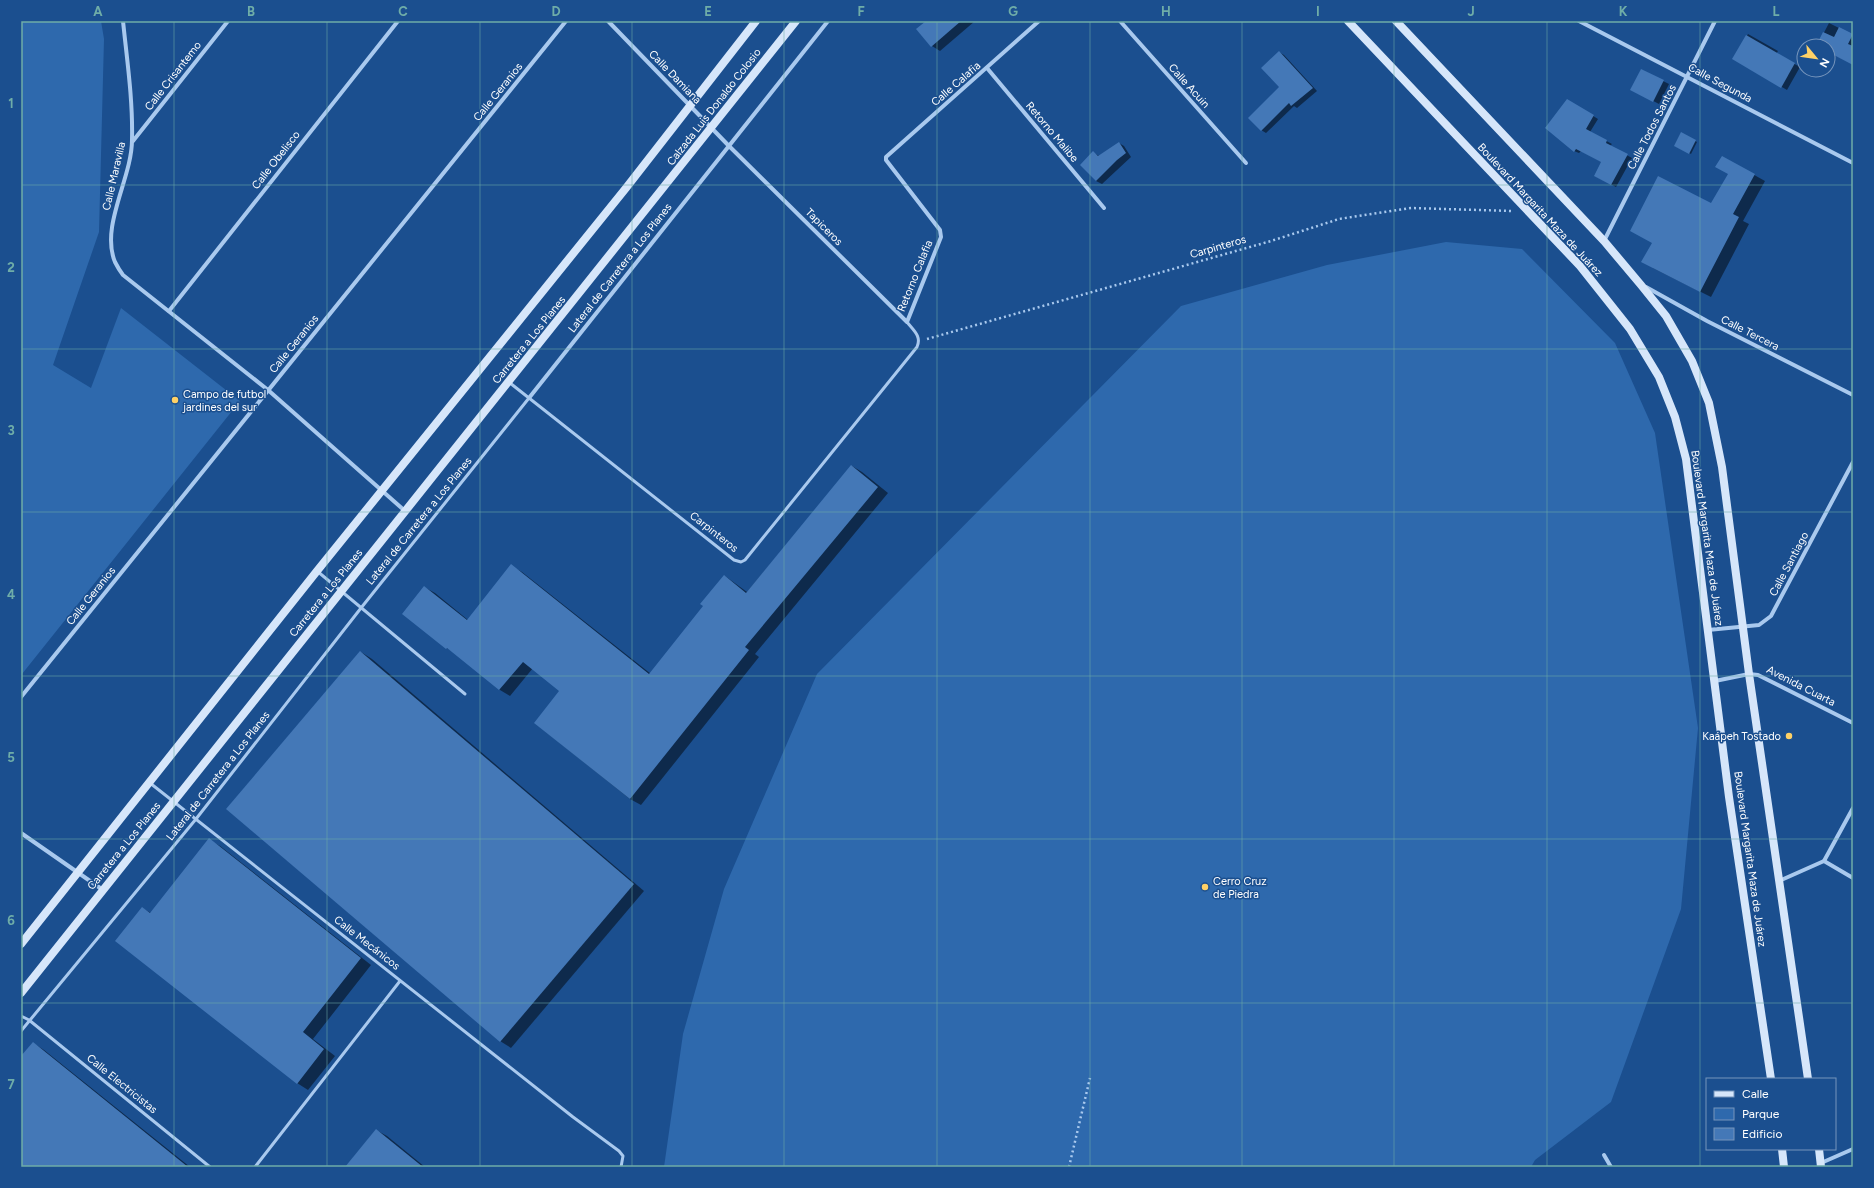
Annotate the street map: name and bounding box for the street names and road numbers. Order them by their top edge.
street label: Calle Crisantemo [142,39,204,113]
street label: Calzada Luis Donaldo Colosio [664,46,764,168]
street label: Calle Damiana [646,47,704,107]
street label: Calle Calafia [929,59,983,109]
street label: Calle Geranios [471,60,525,124]
street label: Calle Acuin [1166,61,1212,111]
street label: Calle Segunda [1686,61,1754,105]
street label: Calle Todos Santos [1625,82,1679,172]
street label: Retorno Malibe [1023,99,1081,165]
street label: Calle Obelisco [249,128,303,192]
street label: Calle Maravilla [100,140,128,212]
street label: Boulevard Margarita Maza de Juárez [1475,141,1605,279]
street label: Lateral de Carretera a Los Planes [566,201,674,335]
street label: Tapiceros [803,206,845,248]
street label: Carpinteros [1188,233,1248,261]
street label: Retorno Calafia [895,238,935,314]
street label: Carretera a Los Planes [490,294,568,386]
street label: Calle Geranios [267,312,321,376]
street label: Calle Tercera [1719,313,1781,353]
street label: Boulevard Margarita Maza de Juárez [1688,449,1726,627]
street label: Lateral de Carretera a Los Planes [364,455,474,587]
street label: Carpinteros [687,509,741,555]
street label: Calle Santiago [1767,530,1811,598]
street label: Carretera a Los Planes [287,547,365,639]
street label: Calle Geranios [64,564,118,628]
street label: Avenida Cuarta [1764,663,1838,709]
street label: Lateral de Carretera a Los Planes [164,709,272,843]
street label: Boulevard Margarita Maza de Juárez [1731,770,1769,948]
street label: Carretera a Los Planes [85,800,163,892]
street label: Calle Mecánicos [331,913,403,973]
street label: Calle Electricistas [84,1052,160,1116]

